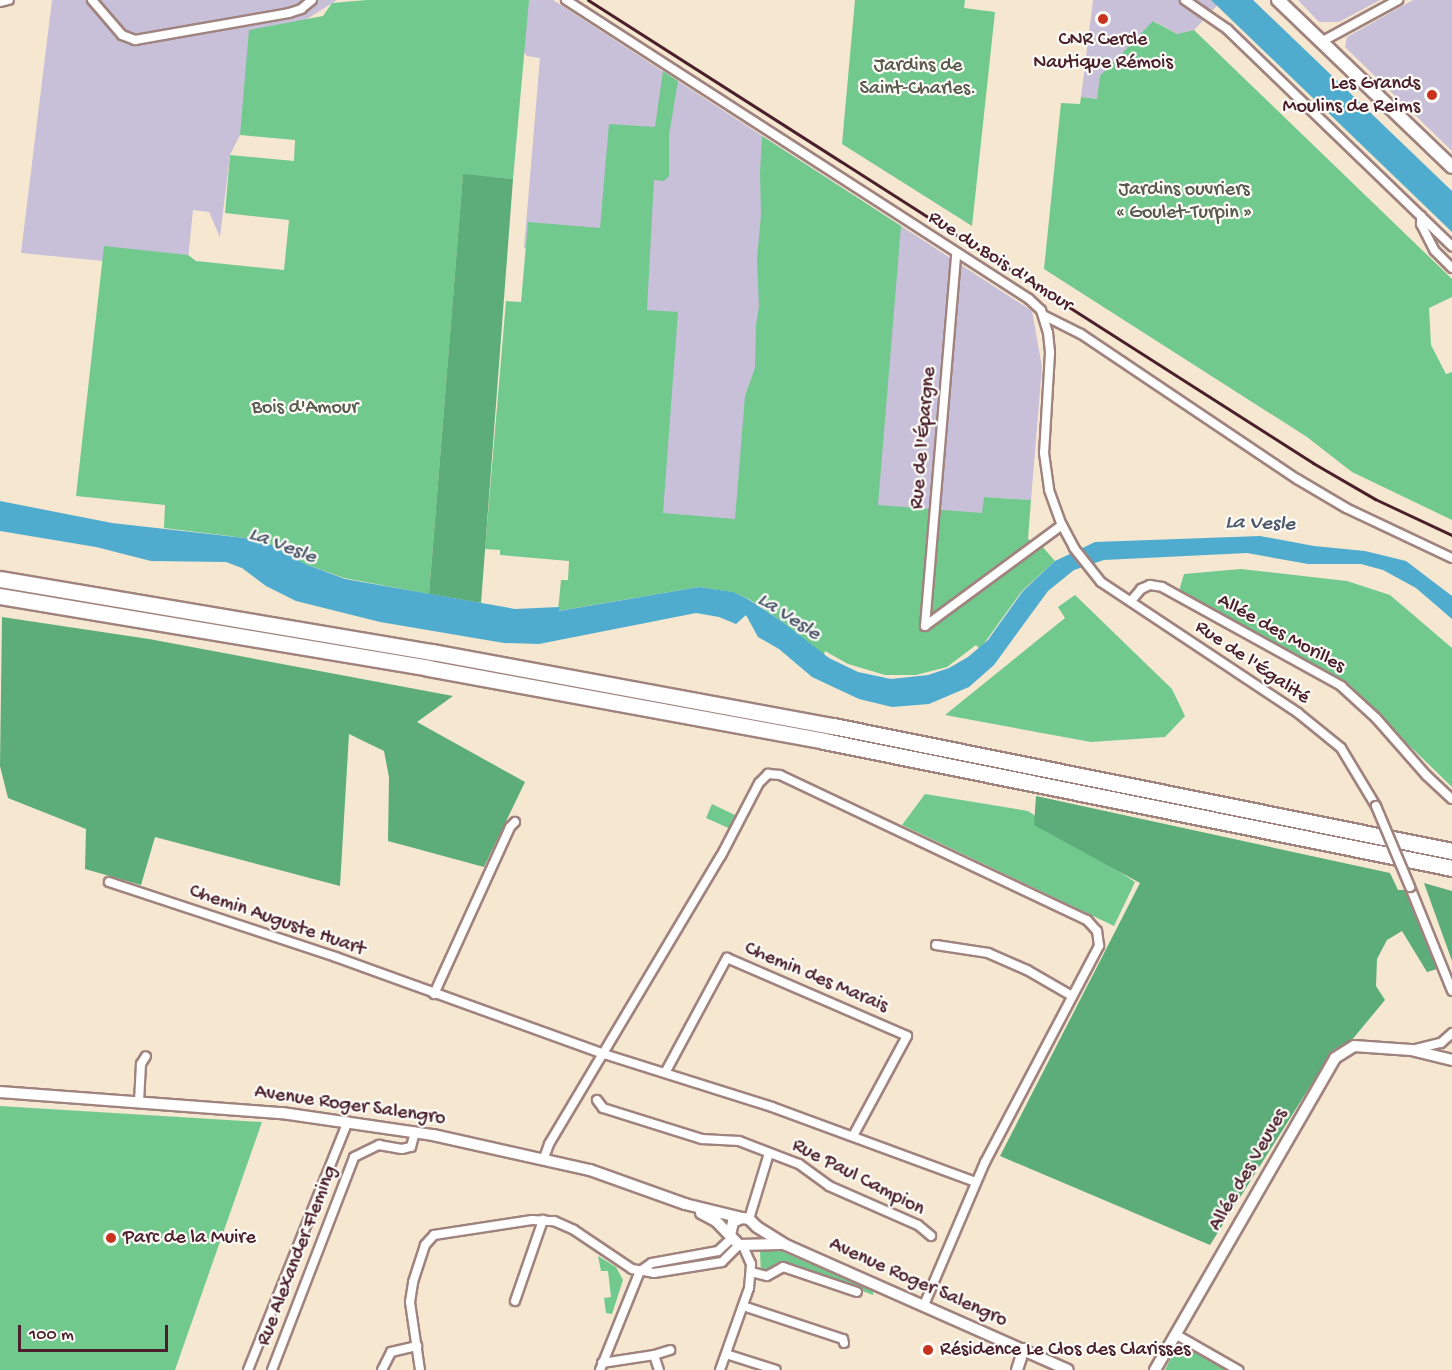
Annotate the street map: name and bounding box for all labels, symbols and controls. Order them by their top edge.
marker: CNR Cercle Nautique Rémois [1096,12,1110,26]
place label: CNR Cercle Nautique Rémois [1033,28,1173,75]
park label: Jardins de Saint-Charles. [860,54,976,101]
place label: Les Grands Moulins de Reims [1283,72,1420,119]
marker: Les Grands Moulins de Reims [1425,88,1439,102]
park label: Jardins ouvriers « Goulet-Turpin » [1116,179,1252,226]
street label: Rue du Bois d'Amour [923,206,1077,318]
street label: Rue de l'Épargne [906,366,942,510]
park label: Bois d'Amour [252,396,358,420]
water label: La Vesle [1225,511,1295,539]
water label: La Vesle [245,523,319,571]
water label: La Vesle [752,588,824,648]
street label: Allée des Morilles [1213,589,1349,679]
street label: Rue de l'Égalité [1190,616,1314,710]
street label: Chemin Auguste Huart [186,880,368,962]
street label: Chemin des Marais [741,937,891,1019]
street label: Avenue Roger Salengro [253,1081,447,1131]
street label: Allée des Veuves [1204,1104,1294,1236]
street label: Rue Paul Campion [788,1134,928,1222]
street label: Rue Alexander Fleming [253,1163,343,1349]
place label: Parc de la Muire [123,1226,256,1250]
marker: Parc de la Muire [104,1231,118,1245]
street label: Avenue Roger Salengro [825,1233,1011,1333]
scale bar [21,1313,171,1351]
text: 100 m [29,1325,74,1346]
place label: Résidence Le Clos des Clarisses [940,1338,1190,1362]
marker: Résidence Le Clos des Clarisses [921,1343,935,1357]

